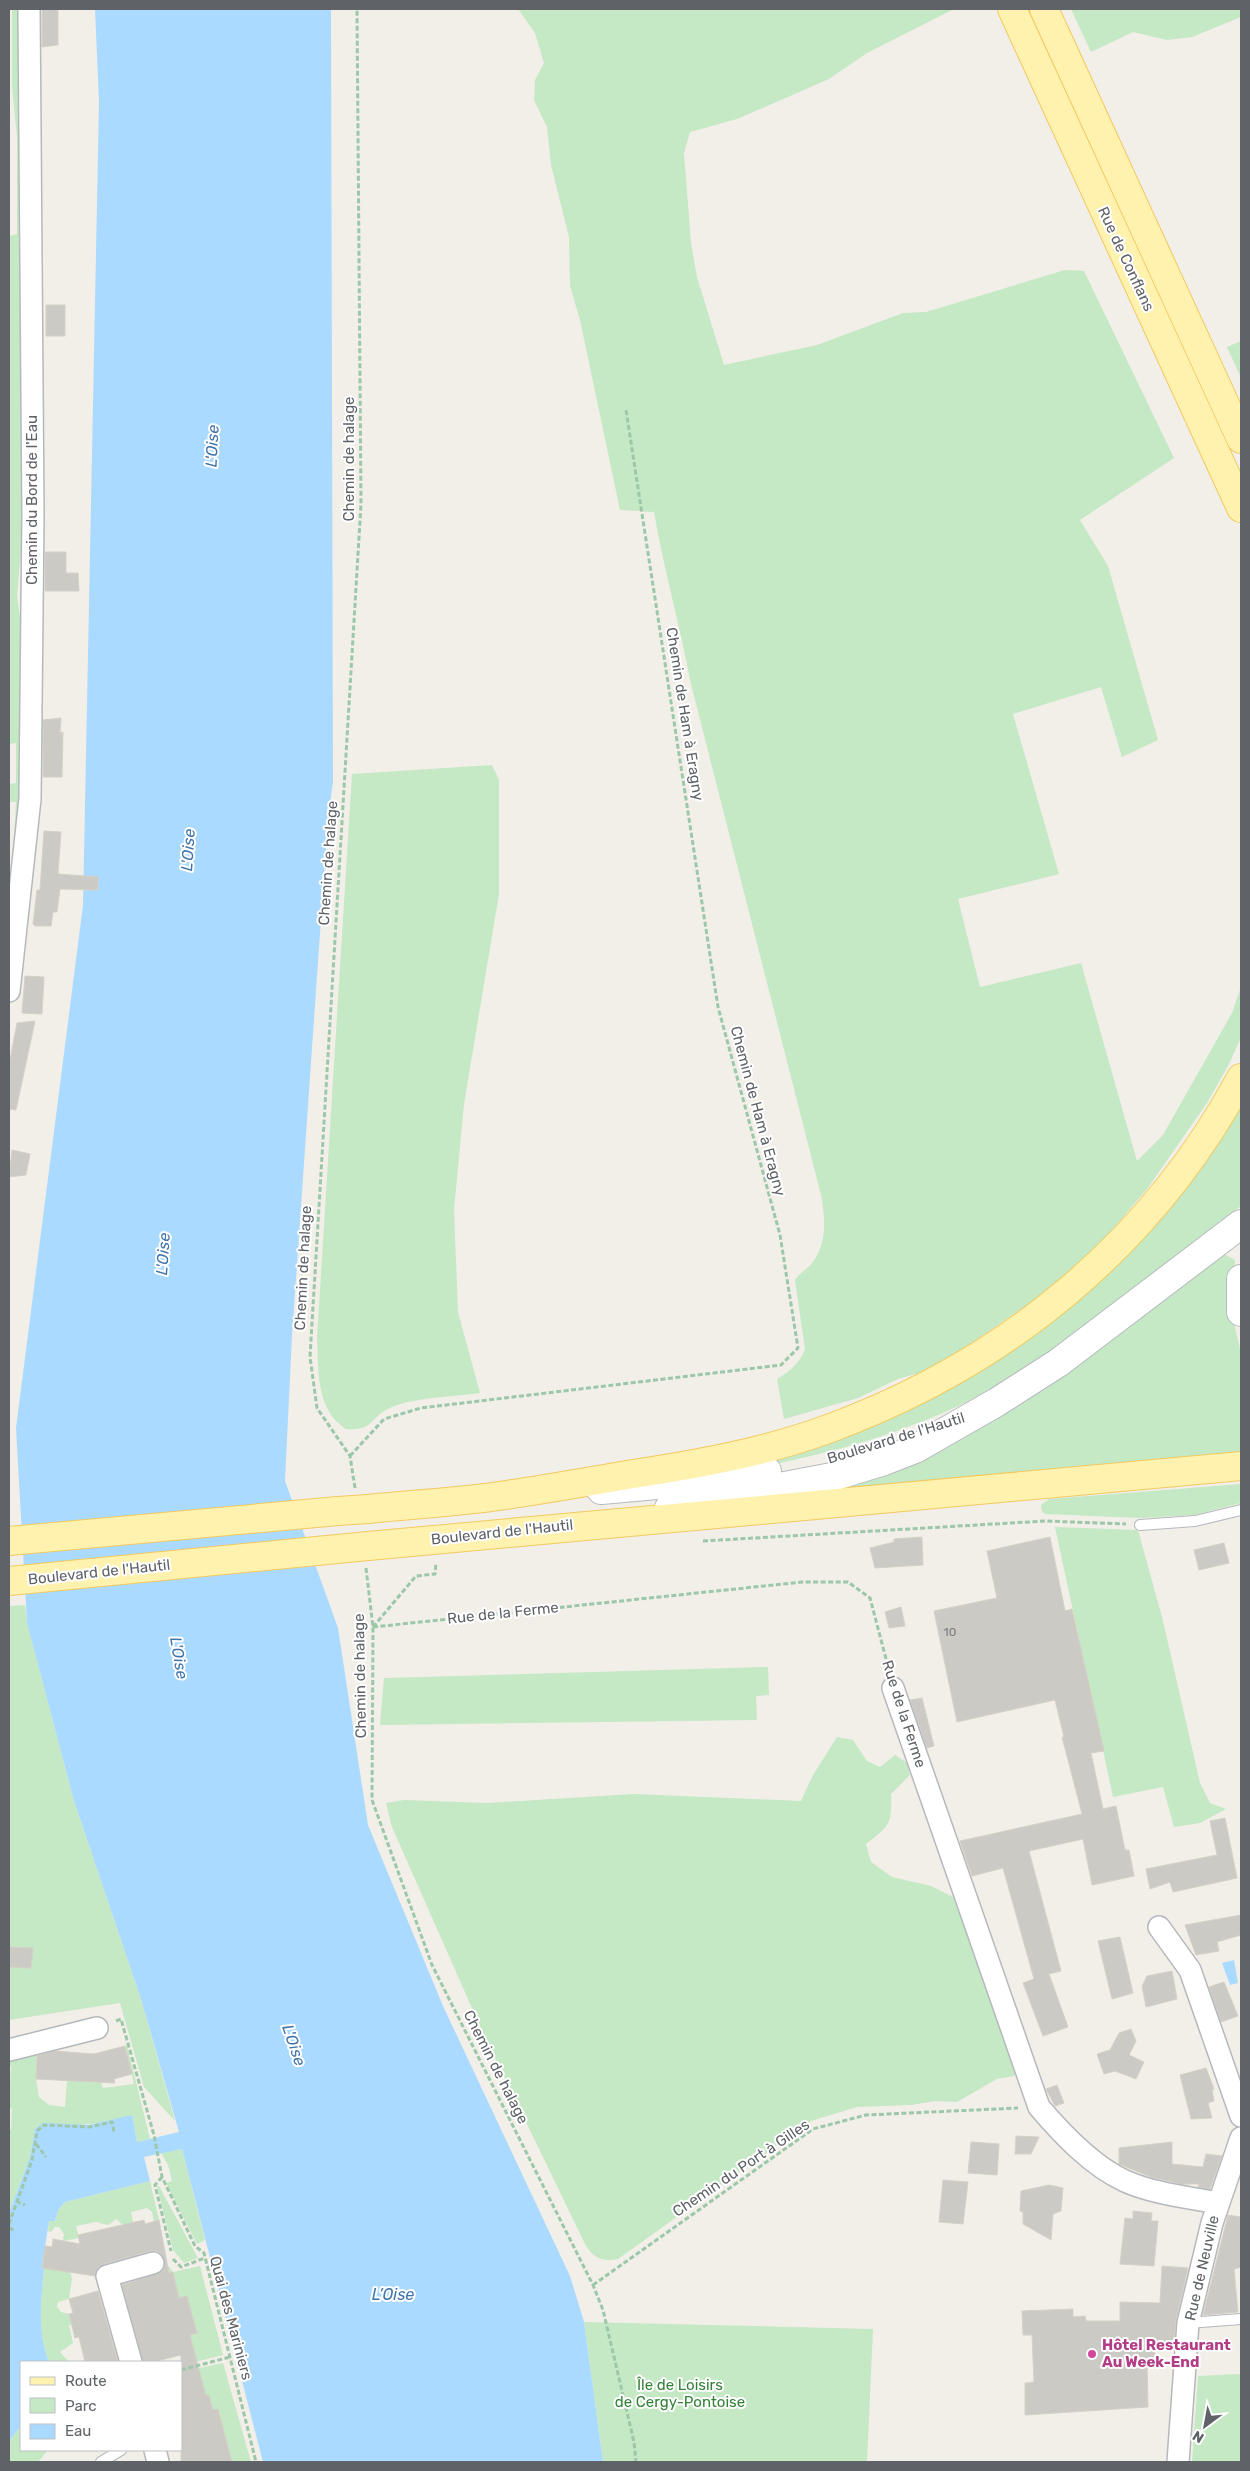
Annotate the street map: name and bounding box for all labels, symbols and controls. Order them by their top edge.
street label: Rue de Conflans [1094,204,1158,315]
street label: Chemin de halage [340,397,358,521]
street label: Chemin du Bord de l'Eau [23,415,41,585]
water label: L'Oise [201,424,223,468]
street label: Chemin de Ham à Eragny [662,626,708,802]
street label: Chemin de halage [315,800,341,926]
water label: L'Oise [177,828,199,872]
street label: Chemin de Ham à Eragny [727,1024,789,1198]
street label: Chemin de halage [291,1205,315,1331]
water label: L'Oise [152,1232,174,1276]
street label: Boulevard de l'Hautil [825,1408,967,1468]
street label: Boulevard de l'Hautil [430,1516,574,1548]
street label: Boulevard de l'Hautil [27,1556,171,1588]
street label: Rue de la Ferme [446,1598,560,1628]
street label: Chemin de halage [350,1613,370,1739]
house number: 10 [944,1625,956,1639]
water label: L'Oise [166,1635,192,1681]
street label: Rue de la Ferme [878,1658,930,1770]
street label: Chemin de halage [460,2007,532,2127]
water label: L'Oise [278,2022,310,2068]
street label: Chemin du Port à Gilles [669,2115,813,2221]
street label: Rue de Neuville [1181,2214,1223,2322]
street label: Quai des Mariniers [206,2254,256,2382]
water label: L’Oise [372,2285,414,2304]
place label: Hôtel Restaurant Au Week-End [1102,2336,1231,2371]
marker: Hôtel Restaurant Au Week-End [1086,2348,1098,2360]
legend [20,2361,182,2451]
text: Route [65,2372,107,2390]
park label: Île de Loisirs de Cergy-Pontoise [615,2376,745,2411]
text: Parc [65,2397,97,2415]
north arrow [1180,2401,1230,2451]
text: Eau [65,2422,91,2440]
text: N [1190,2427,1207,2446]

